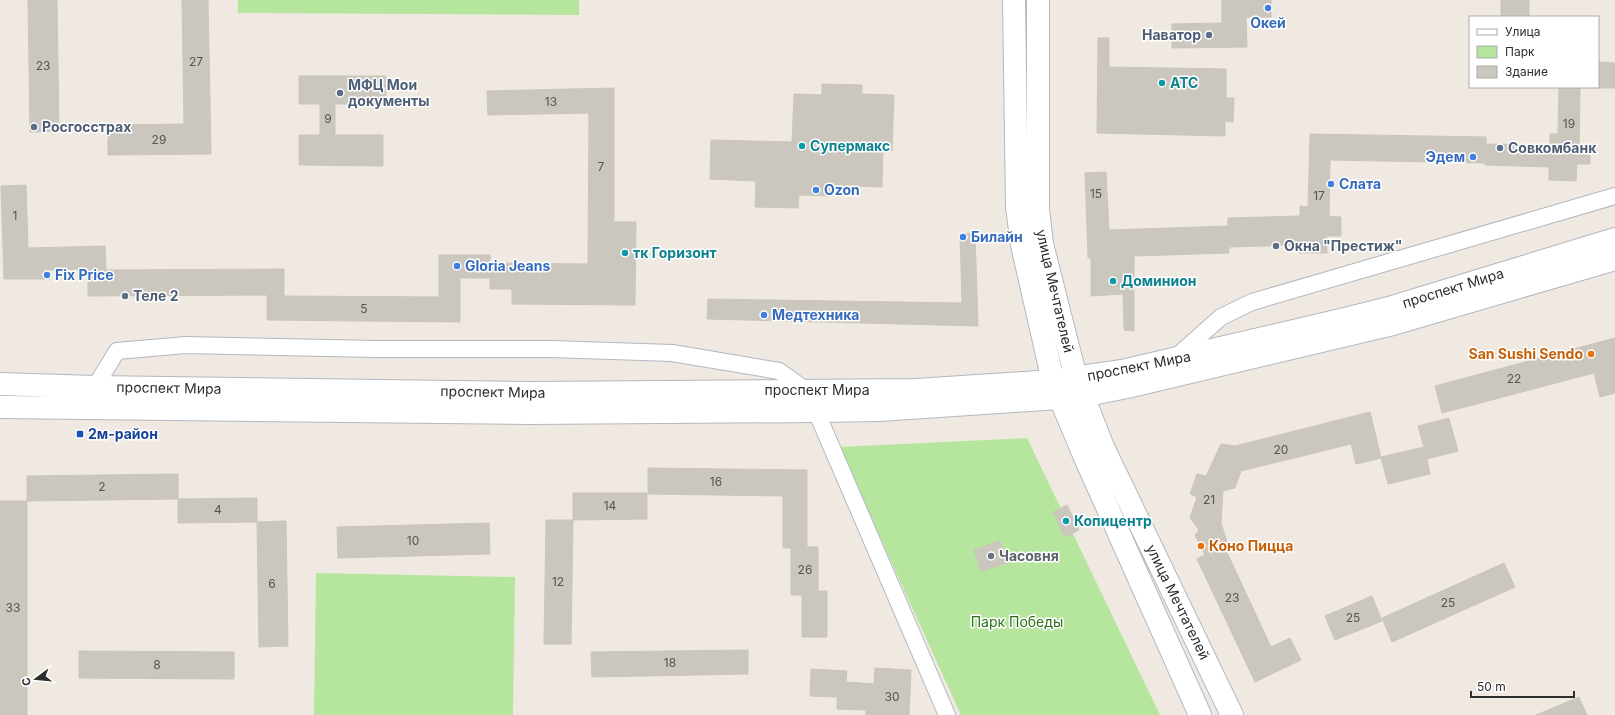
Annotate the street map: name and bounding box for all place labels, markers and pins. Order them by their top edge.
marker: Окей [1263,3,1273,13]
place label: Окей [1250,14,1286,31]
place label: Наватор [1142,26,1201,43]
marker: Наватор [1204,30,1214,40]
place label: АТС [1170,74,1198,91]
place label: МФЦ Мои документы [348,76,430,109]
marker: АТС [1157,78,1167,88]
marker: МФЦ Мои документы [335,88,345,98]
place label: Росгосстрах [42,118,131,135]
marker: Росгосстрах [29,122,39,132]
place label: Супермакс [810,137,890,154]
place label: Совкомбанк [1508,139,1597,156]
marker: Супермакс [797,141,807,151]
marker: Совкомбанк [1495,143,1505,153]
place label: Эдем [1426,148,1465,165]
marker: Эдем [1468,152,1478,162]
place label: Слата [1339,175,1381,192]
marker: Слата [1326,179,1336,189]
place label: Ozon [824,181,860,198]
marker: Ozon [811,185,821,195]
place label: Билайн [971,228,1023,245]
marker: Билайн [958,232,968,242]
place label: Окна "Престиж" [1284,237,1402,254]
marker: Окна "Престиж" [1271,241,1281,251]
place label: тк Горизонт [633,244,717,261]
marker: тк Горизонт [620,248,630,258]
place label: Gloria Jeans [465,257,550,274]
marker: Gloria Jeans [452,261,462,271]
place label: Fix Price [55,266,114,283]
marker: Fix Price [42,270,52,280]
place label: Доминион [1121,272,1197,289]
marker: Доминион [1108,276,1118,286]
place label: Теле 2 [133,287,179,304]
marker: Теле 2 [120,291,130,301]
place label: Медтехника [772,306,859,323]
marker: Медтехника [759,310,769,320]
place label: San Sushi Sendo [1468,345,1583,362]
marker: San Sushi Sendo [1586,349,1596,359]
place label: 2м-район [88,425,158,442]
marker: 2м-район [75,429,85,439]
place label: Копицентр [1074,512,1152,529]
marker: Копицентр [1061,516,1071,526]
place label: Коно Пицца [1209,537,1293,554]
marker: Коно Пицца [1196,541,1206,551]
place label: Часовня [999,547,1059,564]
marker: Часовня [986,551,996,561]

